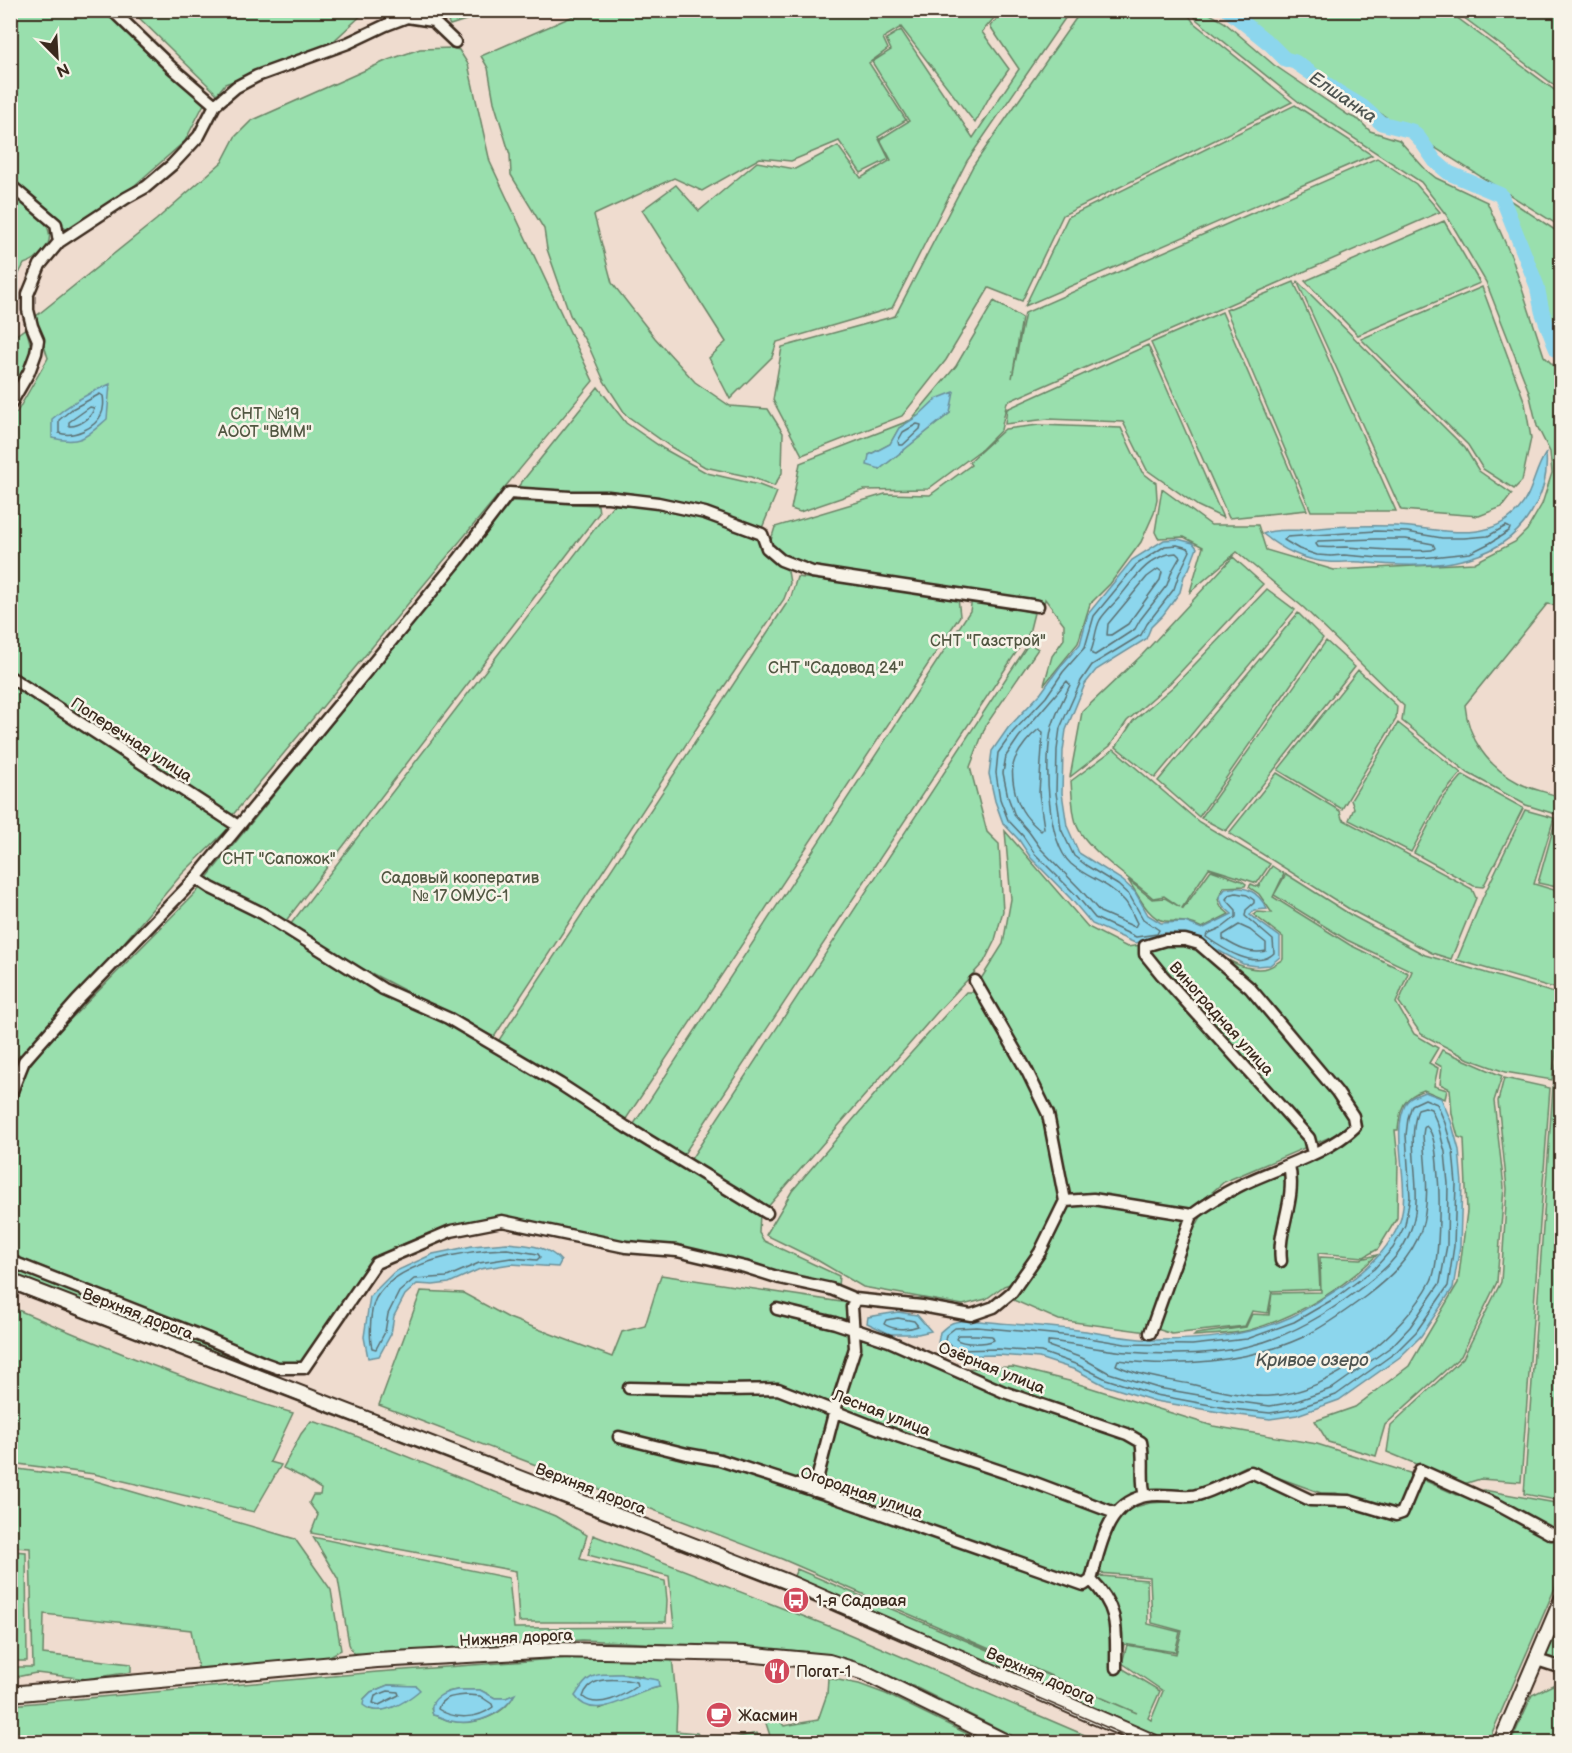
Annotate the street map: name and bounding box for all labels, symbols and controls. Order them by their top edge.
north arrow [27,27,87,87]
text: N [53,58,72,80]
water label: Елшанка [1305,67,1380,128]
park label: СНТ №19 АООТ "ВММ" [217,405,312,442]
park label: СНТ "Газстрой" [930,632,1046,651]
park label: СНТ "Садовод 24" [768,659,904,678]
street label: Поперечная улица [67,694,196,787]
park label: СНТ "Сапожок" [222,850,336,869]
park label: Садовый кооператив № 17 ОМУС-1 [381,869,540,906]
street label: Виноградная улица [1165,958,1277,1080]
street label: Верхняя дорога [79,1285,196,1344]
street label: Озёрная улица [935,1338,1048,1399]
water label: Кривое озеро [1255,1350,1369,1371]
street label: Лесная улица [829,1386,933,1441]
street label: Верхняя дорога [532,1460,649,1519]
street label: Огородная улица [798,1464,926,1523]
bus stop icon: 1-я Садовая [781,1585,811,1615]
place label: 1-я Садовая [816,1592,906,1611]
street label: Нижняя дорога [459,1626,574,1651]
street label: Верхняя дорога [983,1644,1098,1709]
restaurant icon: Погат-1 [762,1656,792,1686]
place label: Погат-1 [796,1663,851,1682]
cafe icon: Жасмин [704,1700,734,1730]
place label: Жасмин [738,1707,798,1726]

